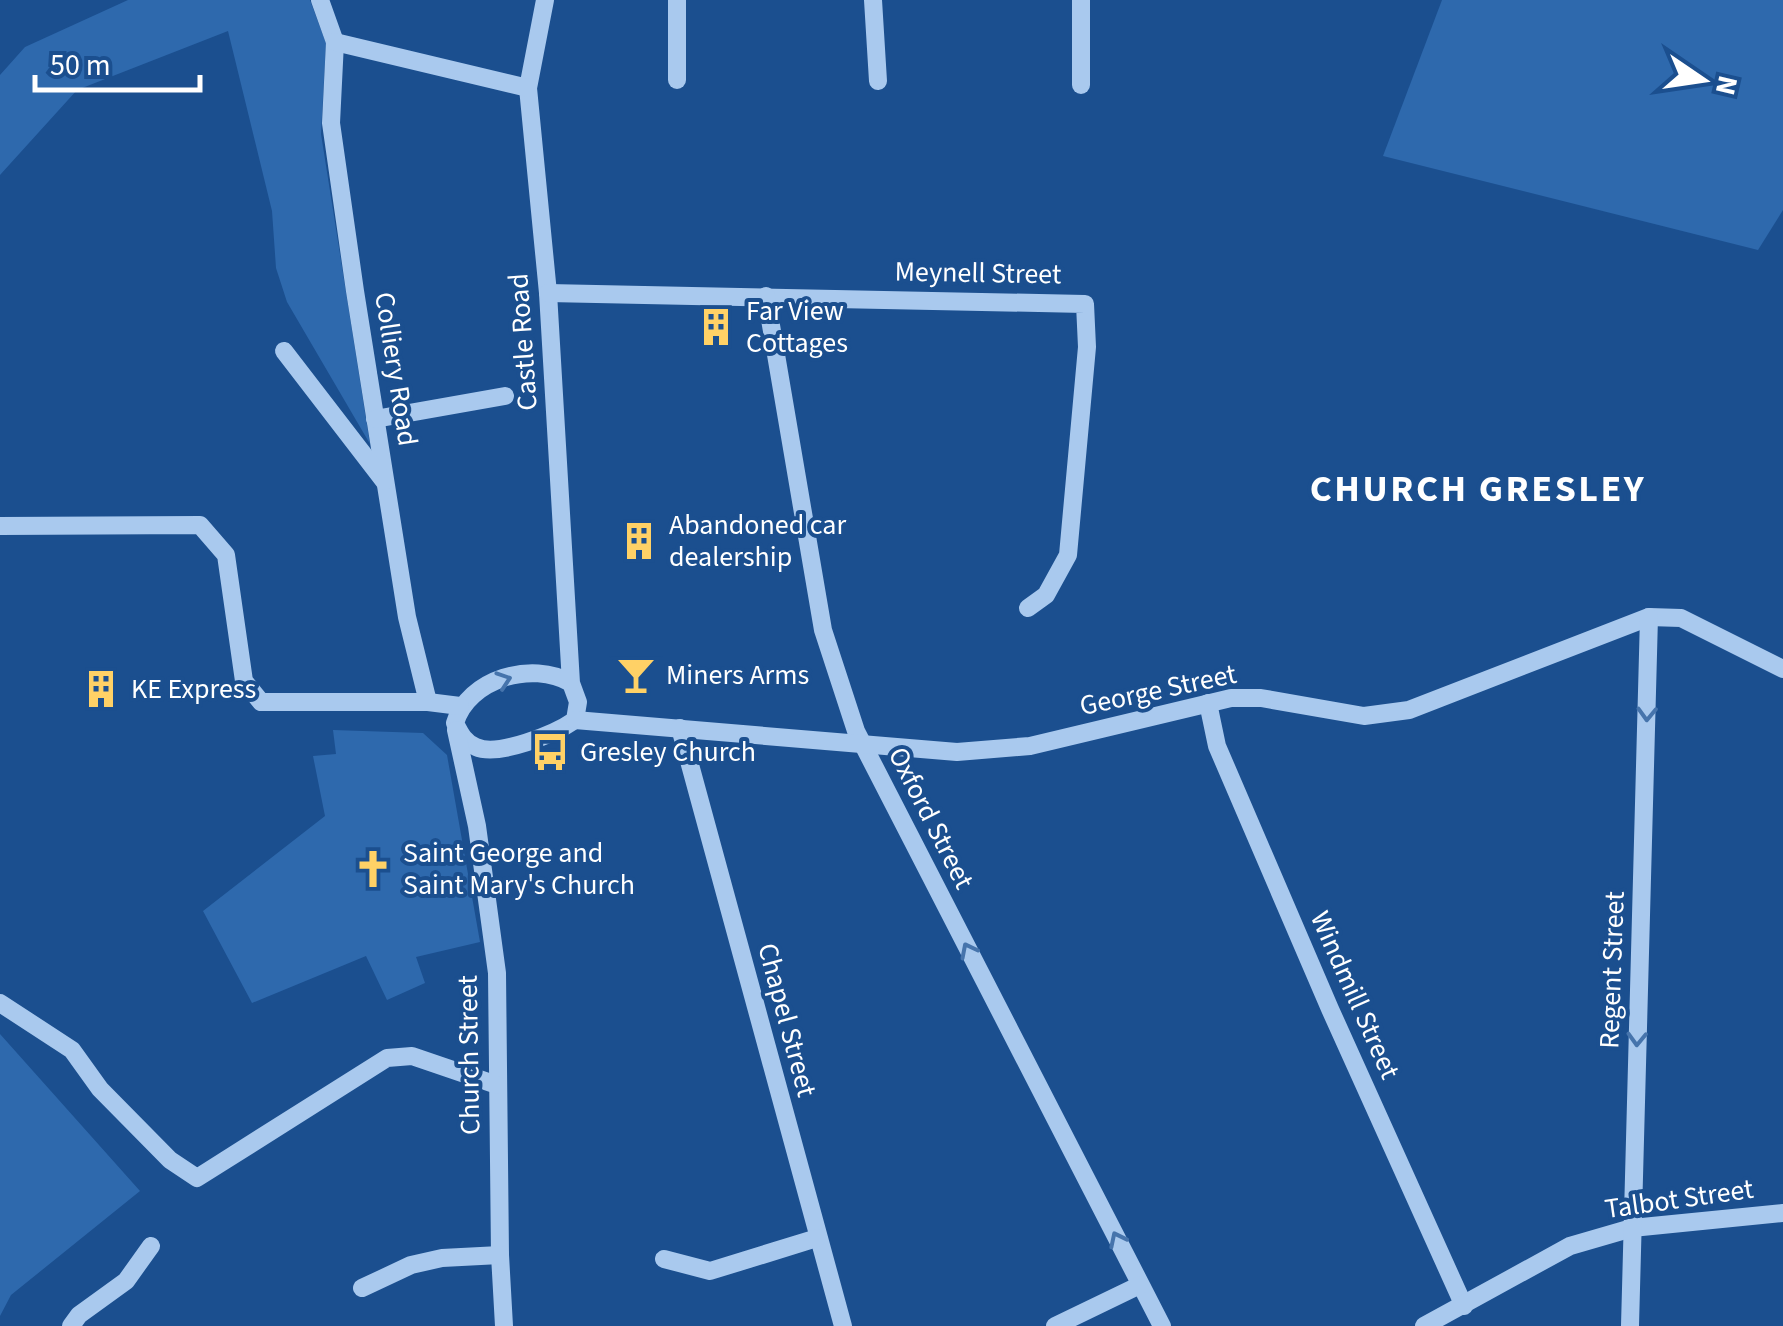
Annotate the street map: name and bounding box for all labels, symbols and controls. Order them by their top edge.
scale bar [35,30,200,92]
north arrow [1653,30,1753,130]
text: 50 m [50,44,111,87]
text: N [1705,72,1748,99]
street label: Meynell Street [894,252,1062,294]
street label: Castle Road [498,272,548,412]
street label: Colliery Road [364,289,428,449]
place label: Far View Cottages [746,291,848,363]
building icon: Far View Cottages [695,306,737,348]
district label: CHURCH GRESLEY [1310,462,1646,516]
place label: Abandoned car dealership [669,505,846,577]
building icon: Abandoned car dealership [618,520,660,562]
bar icon: Miners Arms [615,654,657,696]
street label: George Street [1076,654,1241,726]
place label: Miners Arms [666,655,809,695]
building icon: KE Express [80,668,122,710]
place label: KE Express [131,669,256,709]
one-way arrow [495,671,512,691]
one-way arrow [1636,707,1657,723]
bus stop icon: Gresley Church [529,731,571,773]
place label: Gresley Church [580,732,756,772]
street label: Oxford Street [878,740,984,896]
place label: Saint George and Saint Mary's Church [403,833,635,905]
church icon: Saint George and Saint Mary's Church [352,848,394,890]
street label: Regent Street [1589,890,1635,1049]
street label: Windmill Street [1300,905,1410,1086]
street label: Chapel Street [747,939,827,1102]
one-way arrow [961,943,980,961]
street label: Church Street [448,974,490,1135]
one-way arrow [1627,1031,1648,1047]
street label: Talbot Street [1602,1169,1756,1229]
one-way arrow [1110,1232,1129,1250]

